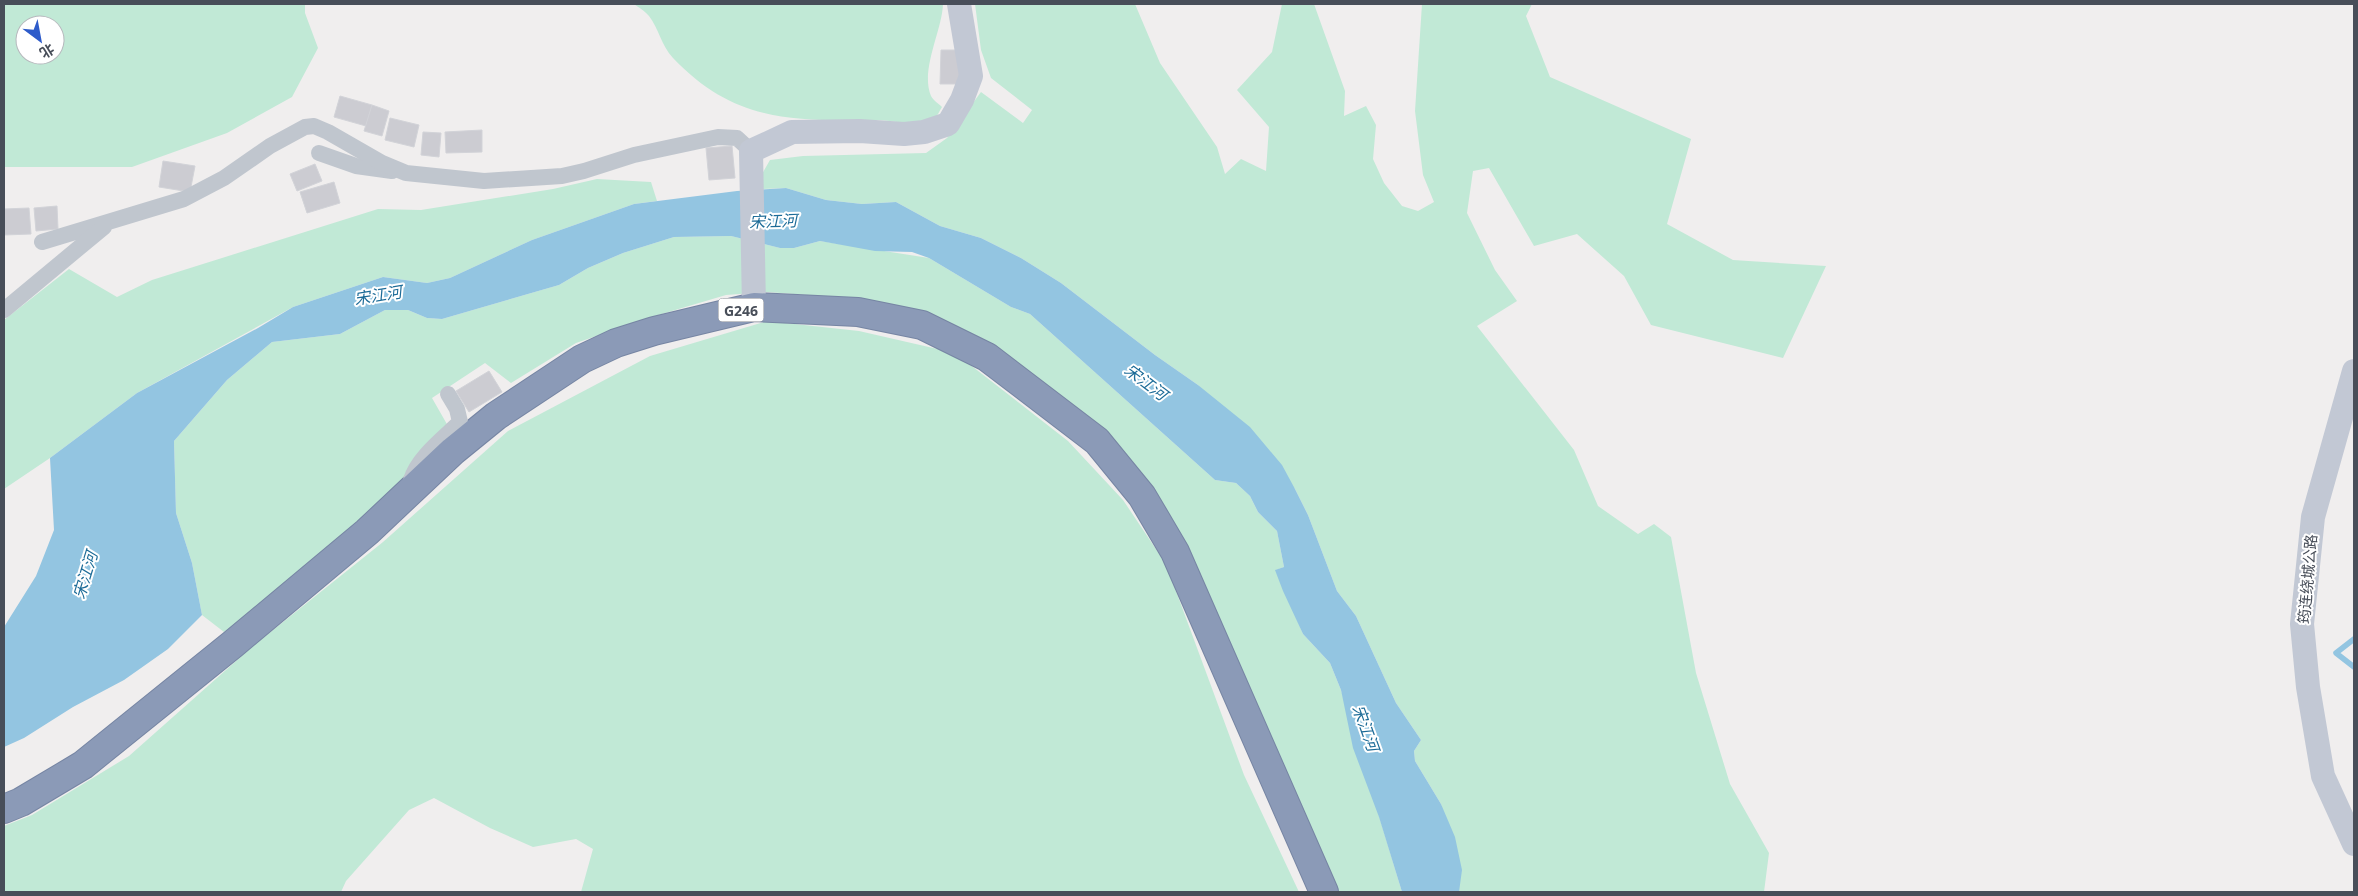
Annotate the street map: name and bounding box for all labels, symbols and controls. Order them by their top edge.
north arrow [15,15,65,65]
text: 北 [36,40,58,63]
water label: 宋江河 [749,209,800,233]
water label: 宋江河 [353,280,406,310]
road number: G246 [718,298,764,322]
water label: 宋江河 [1120,359,1174,407]
street label: 筠连绕城公路 [2293,533,2321,625]
water label: 宋江河 [67,546,103,601]
water label: 宋江河 [1347,702,1386,757]

